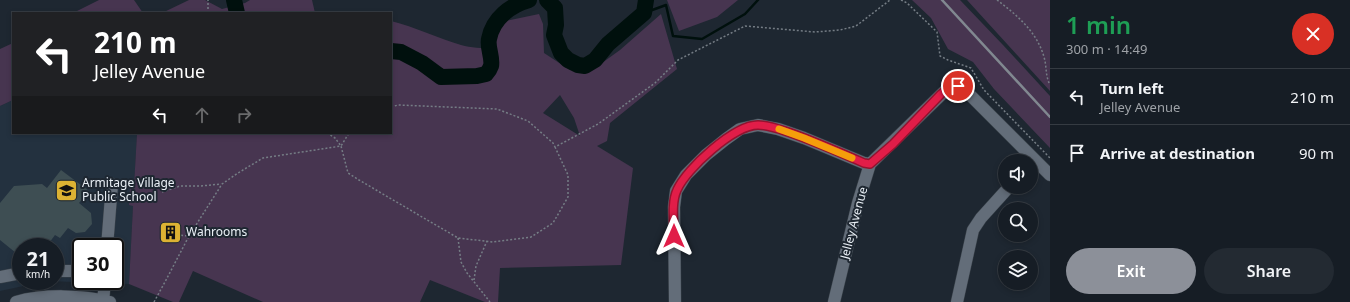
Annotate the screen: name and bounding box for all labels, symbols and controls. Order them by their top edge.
text: 1 min [1066,8,1131,41]
button: close [1292,13,1334,55]
text: 210 m [94,23,177,61]
icon: left [28,28,80,80]
text: 300 m · 14:49 [1066,40,1147,58]
text: Jelley Avenue [94,59,205,83]
pin [941,69,975,103]
icon: arrive [947,75,969,97]
text: Turn left [1100,78,1164,98]
icon: left [1066,86,1088,108]
text: 210 m [1290,87,1334,107]
text: Jelley Avenue [1100,98,1180,116]
icon: left [149,104,171,126]
icon: ahead [191,104,213,126]
icon: right [233,104,255,126]
icon: arrive [1066,142,1088,164]
text: Arrive at destination [1100,143,1255,163]
text: 90 m [1299,143,1334,163]
map controls [998,154,1038,290]
button: sound [998,154,1038,194]
place label: Armitage Village Public School [82,174,175,205]
school or university icon: Armitage Village Public School [54,177,80,203]
street label: Jelley Avenue [835,185,871,262]
button: search [998,202,1038,242]
position arrow [653,215,695,257]
building icon: Wahrooms [158,219,184,245]
place label: Wahrooms [186,223,248,240]
speed limit sign: 30 [72,238,124,290]
text: 21 [27,245,49,272]
button: Exit [1066,248,1196,294]
button: Share [1204,248,1334,294]
button: layers [998,250,1038,290]
text: km/h [26,267,50,281]

